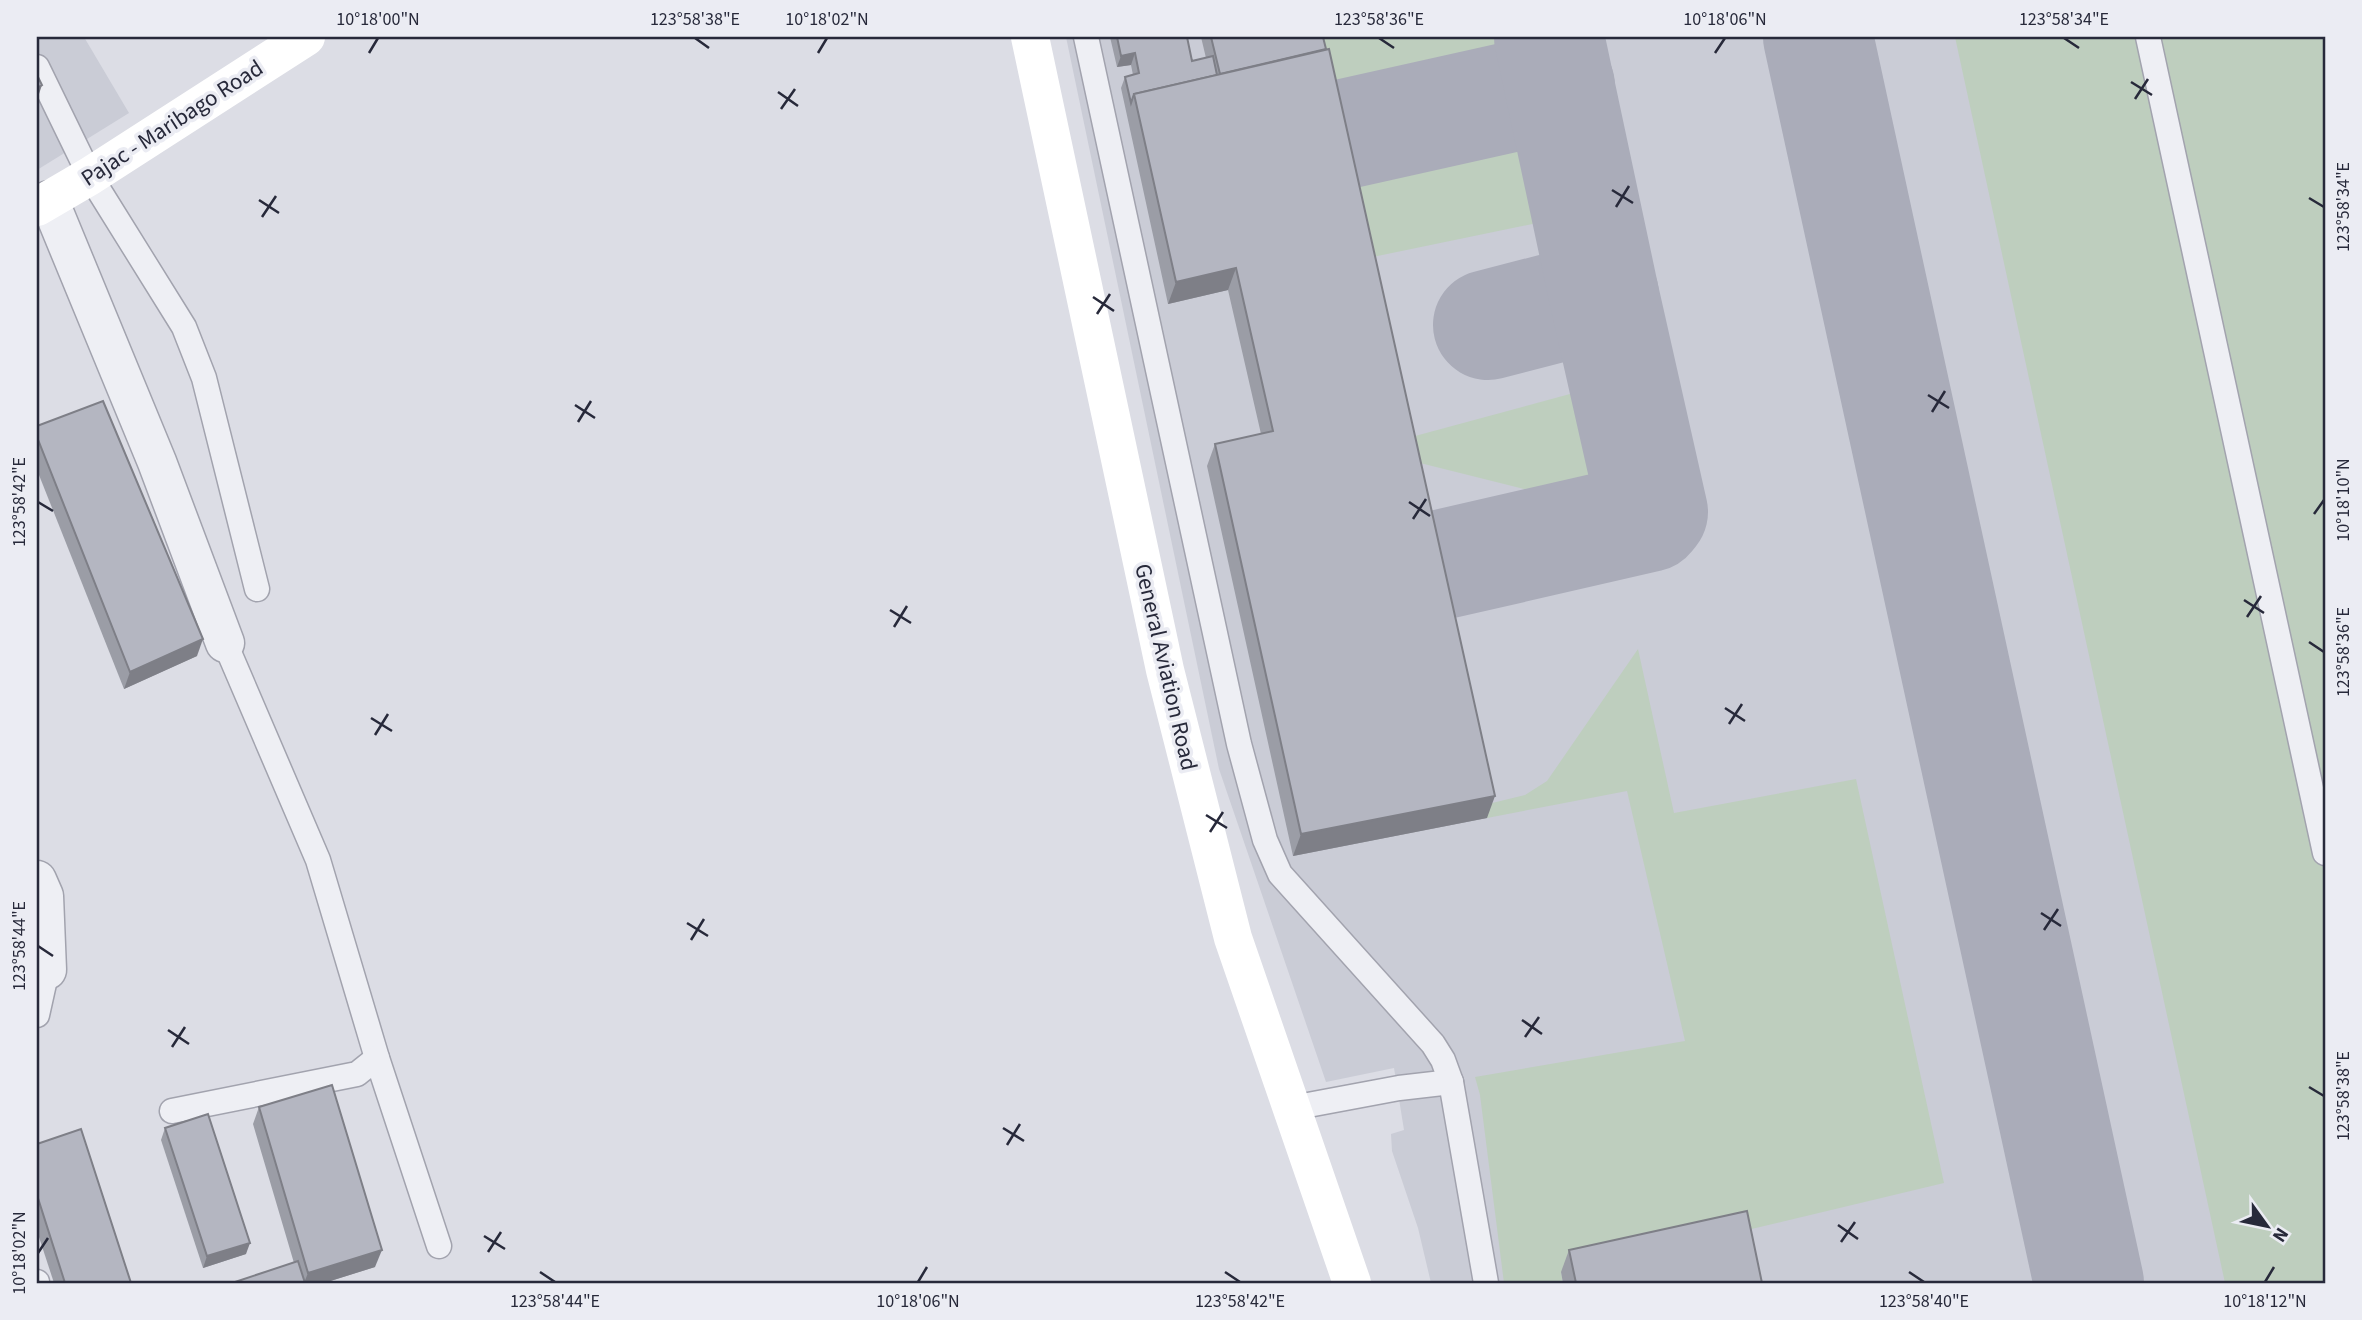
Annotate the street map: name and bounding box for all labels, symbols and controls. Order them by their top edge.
text: 10°18'00"N [336,7,420,32]
text: 123°58'38"E [650,7,740,32]
text: 10°18'02"N [785,7,869,32]
text: 123°58'36"E [1334,7,1424,32]
text: 10°18'06"N [1683,7,1767,32]
text: 123°58'34"E [2019,7,2109,32]
street label: Pajac - Maribago Road [74,52,270,194]
text: 123°58'34"E [2331,162,2356,252]
text: 123°58'42"E [7,457,32,547]
text: 10°18'10"N [2331,458,2356,542]
street label: General Aviation Road [1126,560,1206,774]
text: 123°58'36"E [2331,607,2356,697]
text: 123°58'44"E [7,901,32,991]
text: 123°58'38"E [2331,1051,2356,1141]
north arrow [2232,1190,2302,1260]
text: 10°18'02"N [7,1211,32,1295]
text: N [2265,1222,2295,1247]
text: 123°58'44"E [510,1289,600,1314]
text: 10°18'06"N [876,1289,960,1314]
text: 123°58'42"E [1195,1289,1285,1314]
text: 123°58'40"E [1879,1289,1969,1314]
text: 10°18'12"N [2223,1289,2307,1314]

